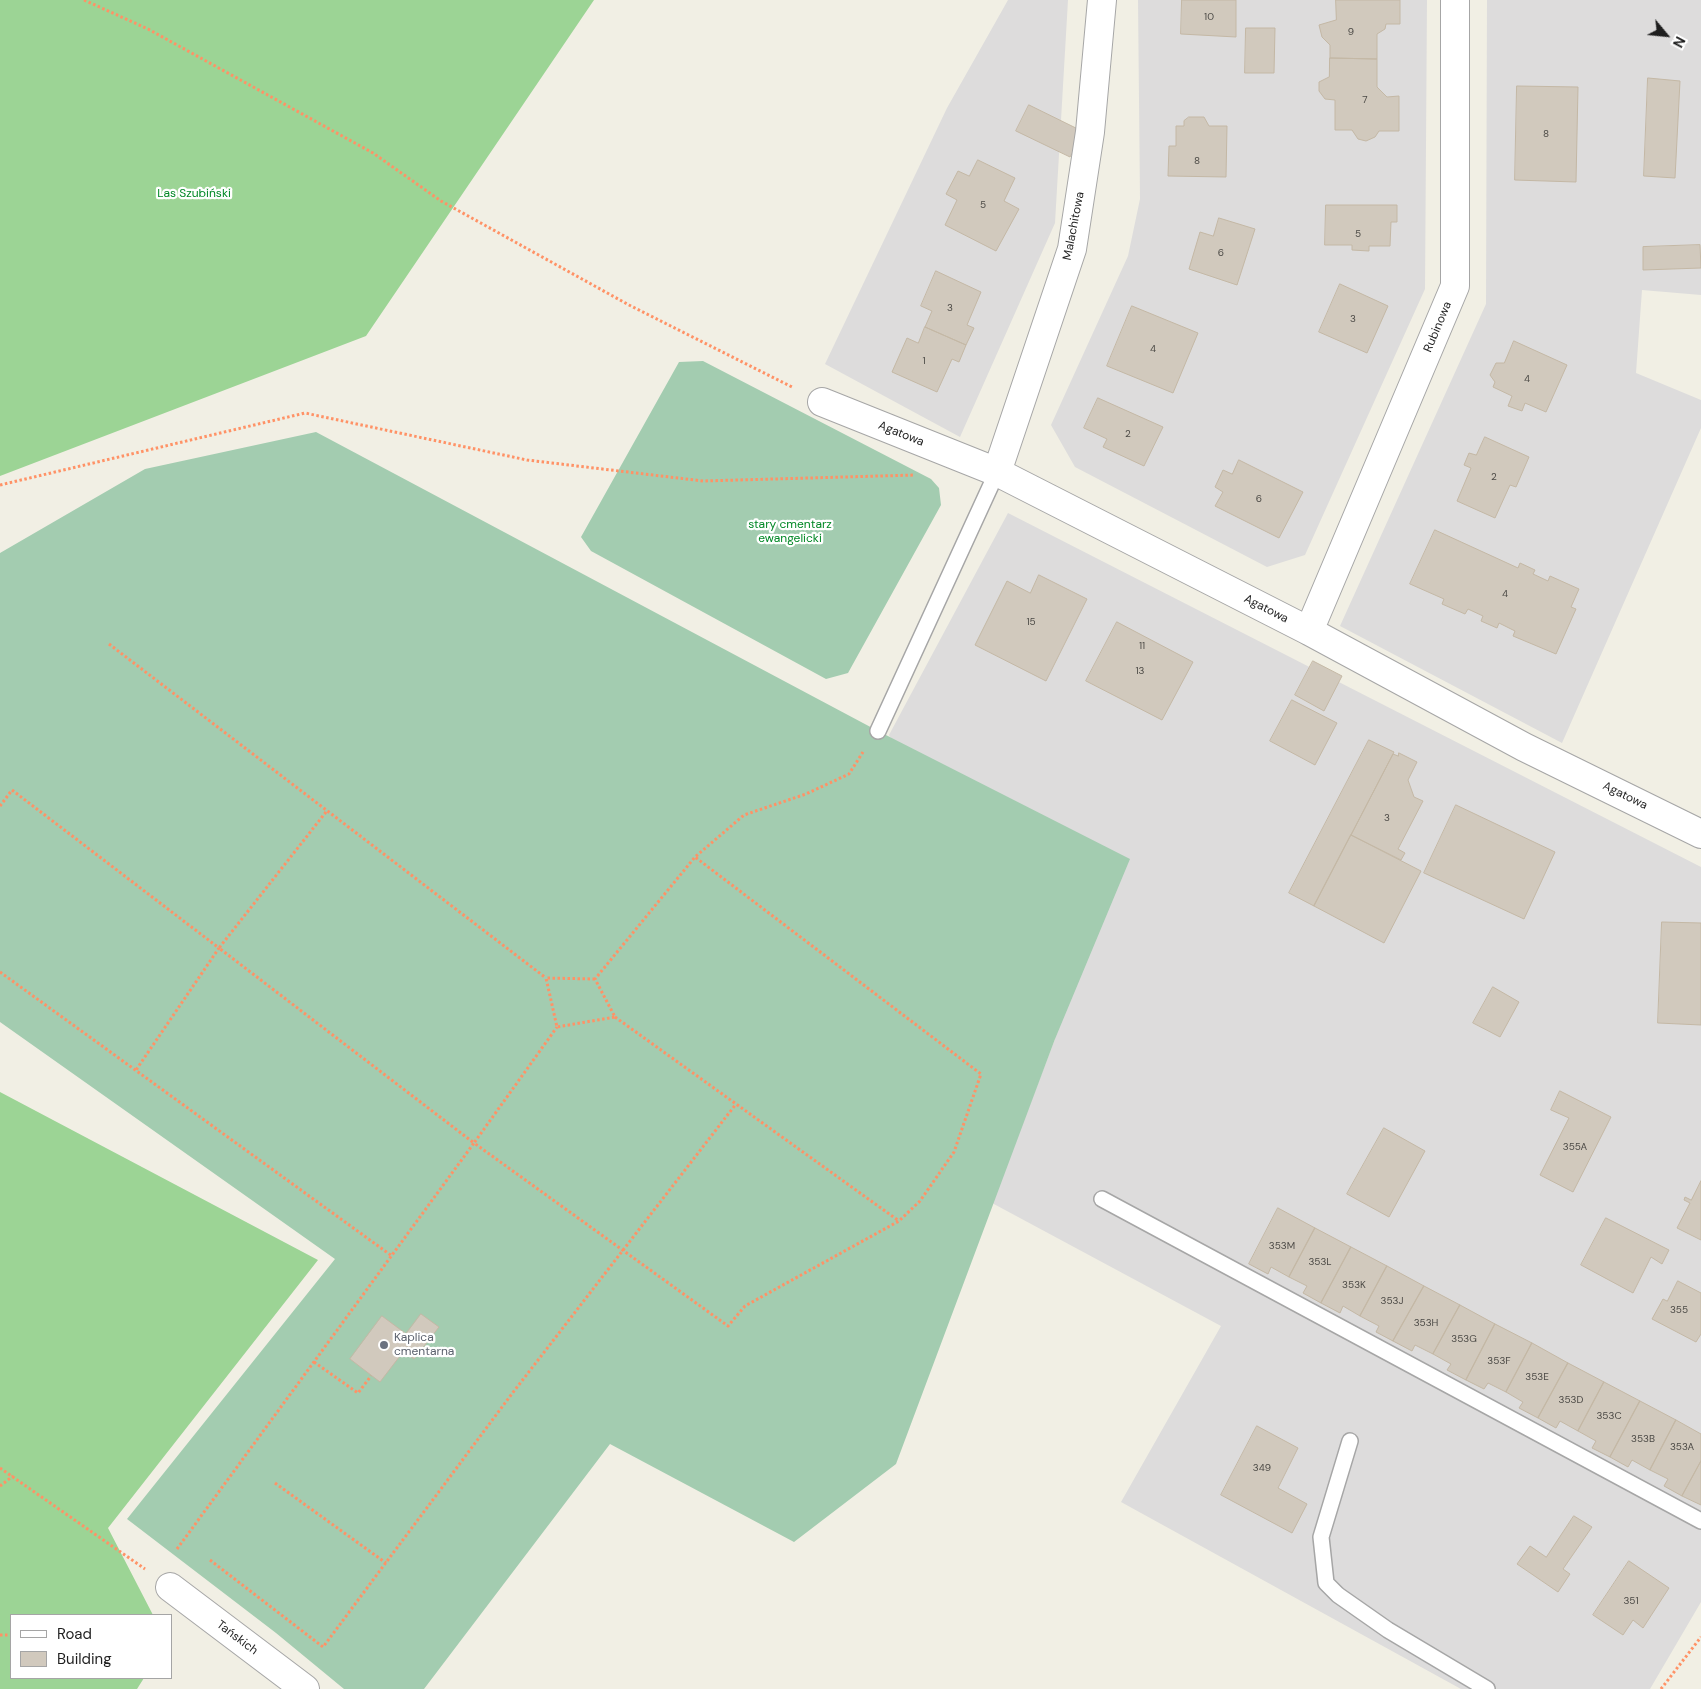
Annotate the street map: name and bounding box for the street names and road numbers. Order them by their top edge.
street label: Malachitowa [1060,191,1088,261]
street label: Rubinowa [1421,299,1455,355]
street label: Agatowa [876,418,926,450]
street label: Agatowa [1241,592,1291,626]
street label: Agatowa [1600,779,1650,813]
street label: Tańskich [214,1618,260,1658]

